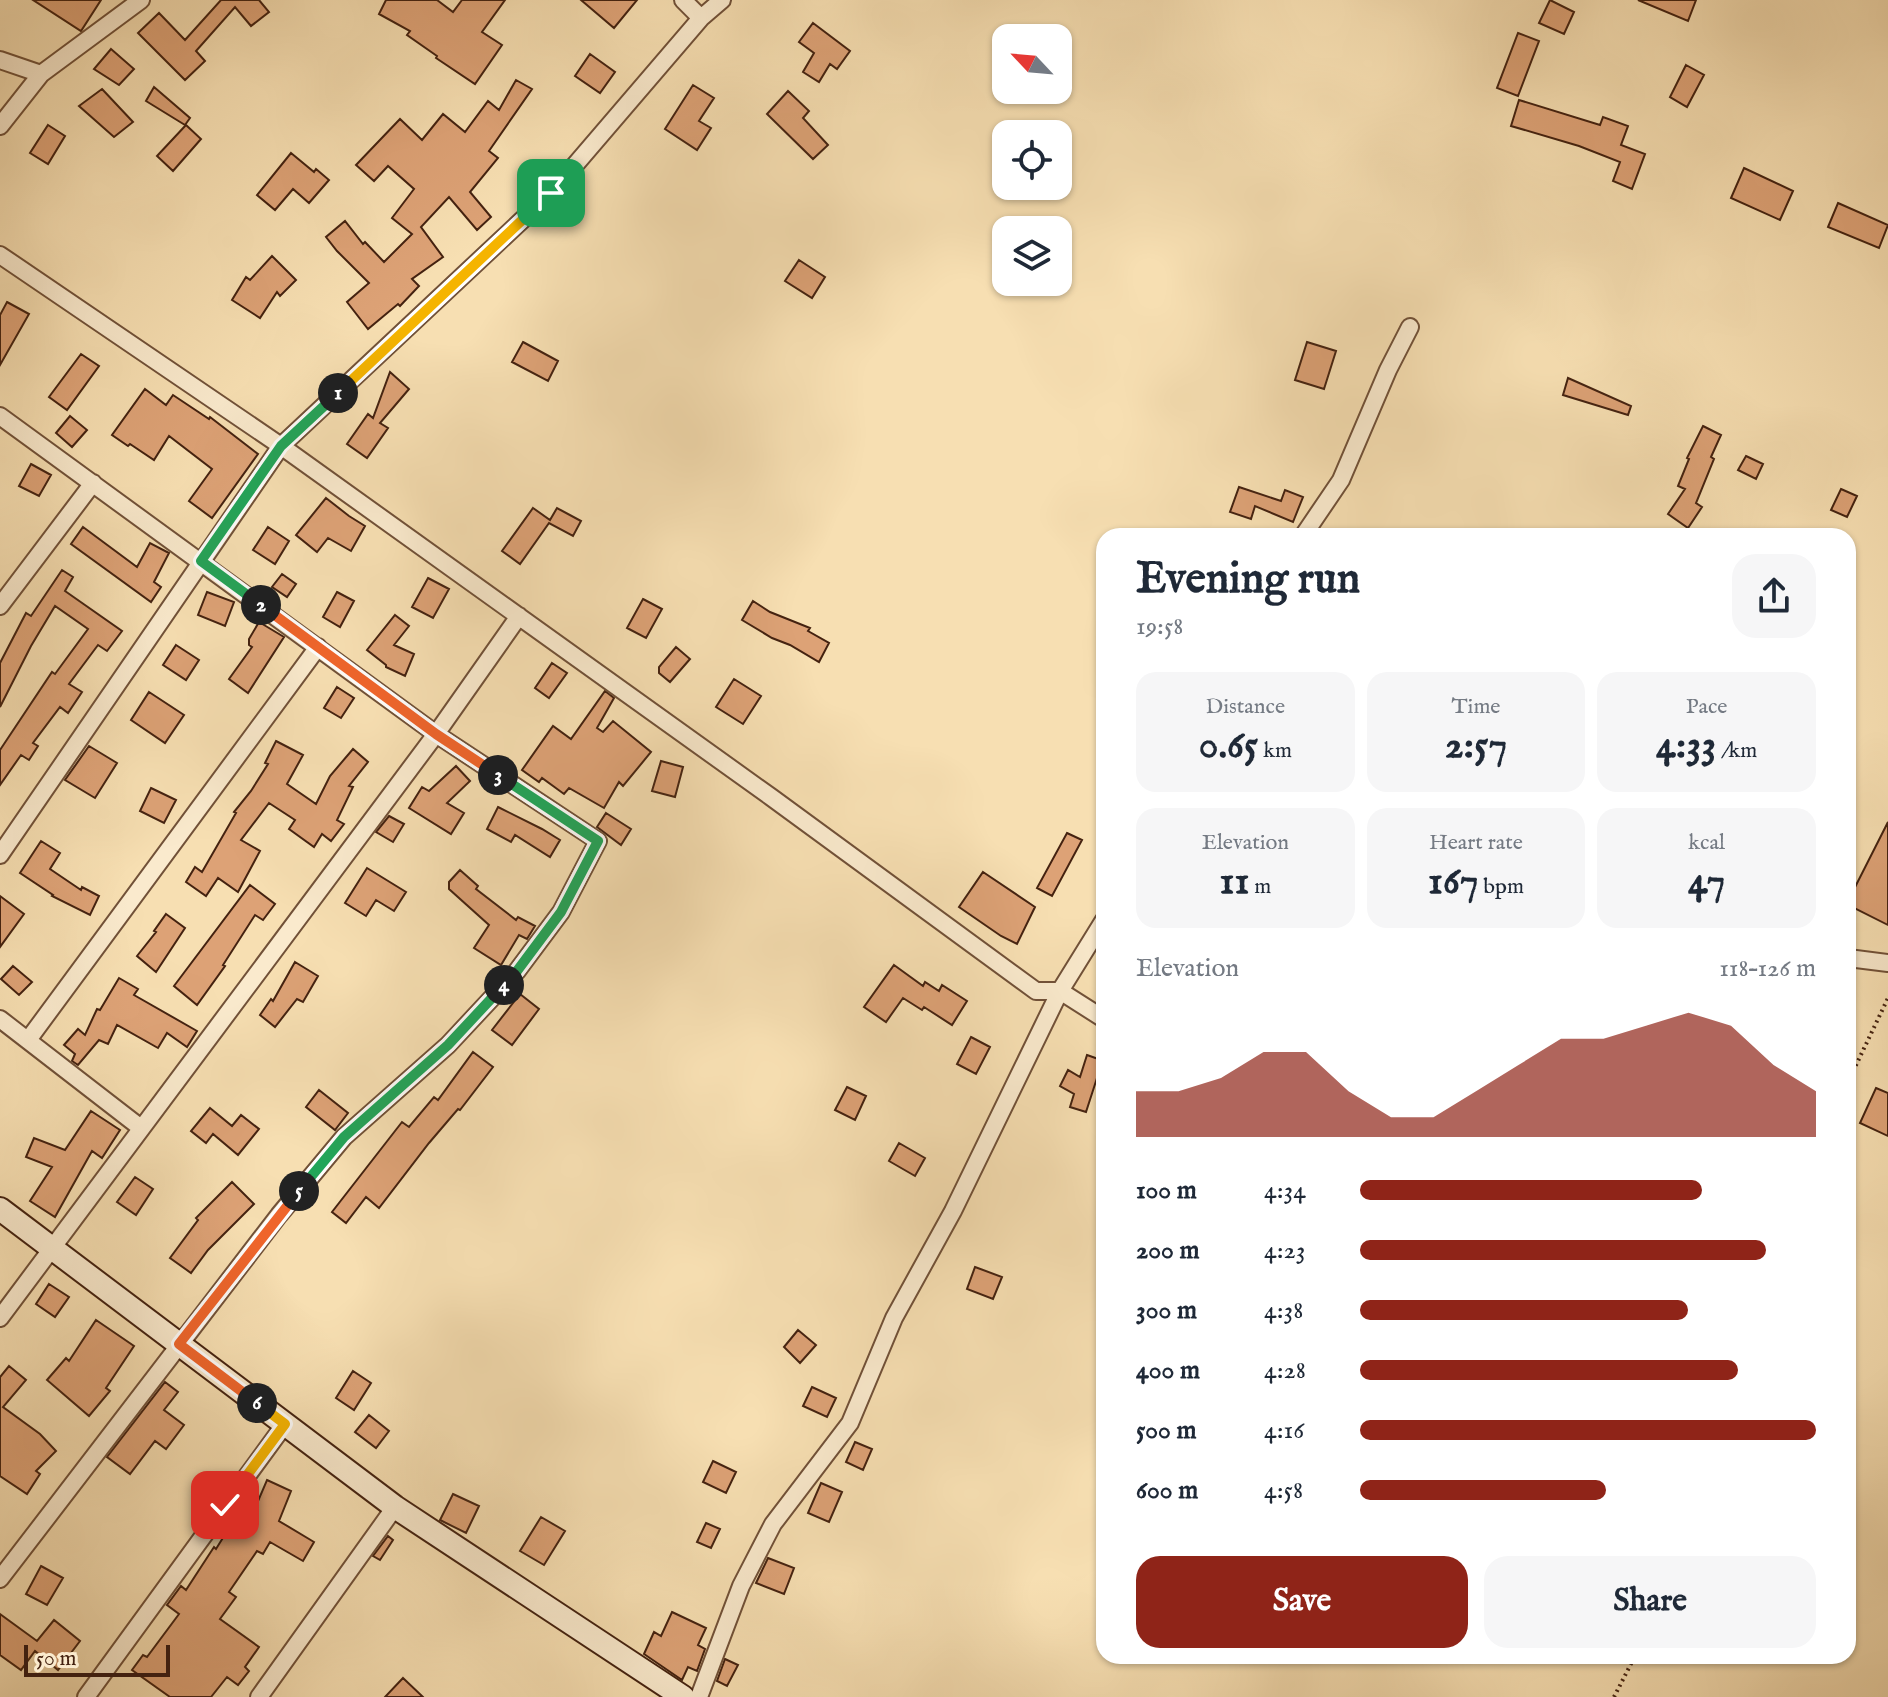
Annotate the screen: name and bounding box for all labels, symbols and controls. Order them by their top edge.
north arrow [992,24,1072,104]
map controls [992,24,1072,296]
button: locate [992,120,1072,200]
pin [517,159,585,227]
icon: arrive [529,171,573,215]
button: layers [992,216,1072,296]
pin: 1 [318,373,358,413]
text: 1 [334,379,342,407]
text: Evening run [1136,552,1360,608]
button: share [1732,554,1816,638]
pin: 2 [241,585,281,625]
text: 2 [256,591,266,619]
text: 19:58 [1136,610,1184,643]
text: Distance [1206,693,1285,721]
text: Time [1452,693,1500,721]
text: Pace [1686,693,1727,721]
text: 0.65 [1199,721,1258,772]
text: 2:57 [1445,721,1507,772]
text: 4:33 [1656,721,1716,772]
text: km [1258,737,1292,765]
text: /km [1716,737,1757,765]
pin: 3 [478,755,518,795]
text: 3 [494,761,502,789]
text: Elevation [1202,829,1289,857]
text: Heart rate [1429,829,1523,857]
text: kcal [1688,829,1725,857]
text: 11 [1220,857,1249,908]
text: 167 [1428,857,1479,908]
text: 47 [1688,857,1725,908]
text: m [1249,873,1271,901]
text: bpm [1479,873,1524,901]
text: Elevation [1136,952,1239,985]
text: 118–126 m [1719,952,1816,985]
pin: 4 [484,965,524,1005]
text: 4 [499,971,509,999]
pin: 5 [279,1171,319,1211]
text: 100 m [1136,1174,1197,1207]
text: 4:34 [1264,1174,1306,1207]
text: 5 [295,1177,303,1205]
text: 200 m [1136,1234,1200,1267]
text: 4:23 [1264,1234,1306,1267]
text: 300 m [1136,1294,1197,1327]
text: 4:38 [1264,1294,1304,1327]
text: 400 m [1136,1354,1200,1387]
text: 4:28 [1264,1354,1306,1387]
pin: 6 [237,1383,277,1423]
text: 6 [252,1389,262,1417]
text: 500 m [1136,1414,1197,1447]
text: 4:16 [1264,1414,1304,1447]
pin [191,1471,259,1539]
text: 600 m [1136,1474,1198,1507]
text: 4:58 [1264,1474,1303,1507]
icon: check [203,1483,247,1527]
button: Save [1136,1556,1468,1648]
button: Share [1484,1556,1816,1648]
scale bar [24,1641,170,1677]
text: 50 m [36,1645,77,1673]

